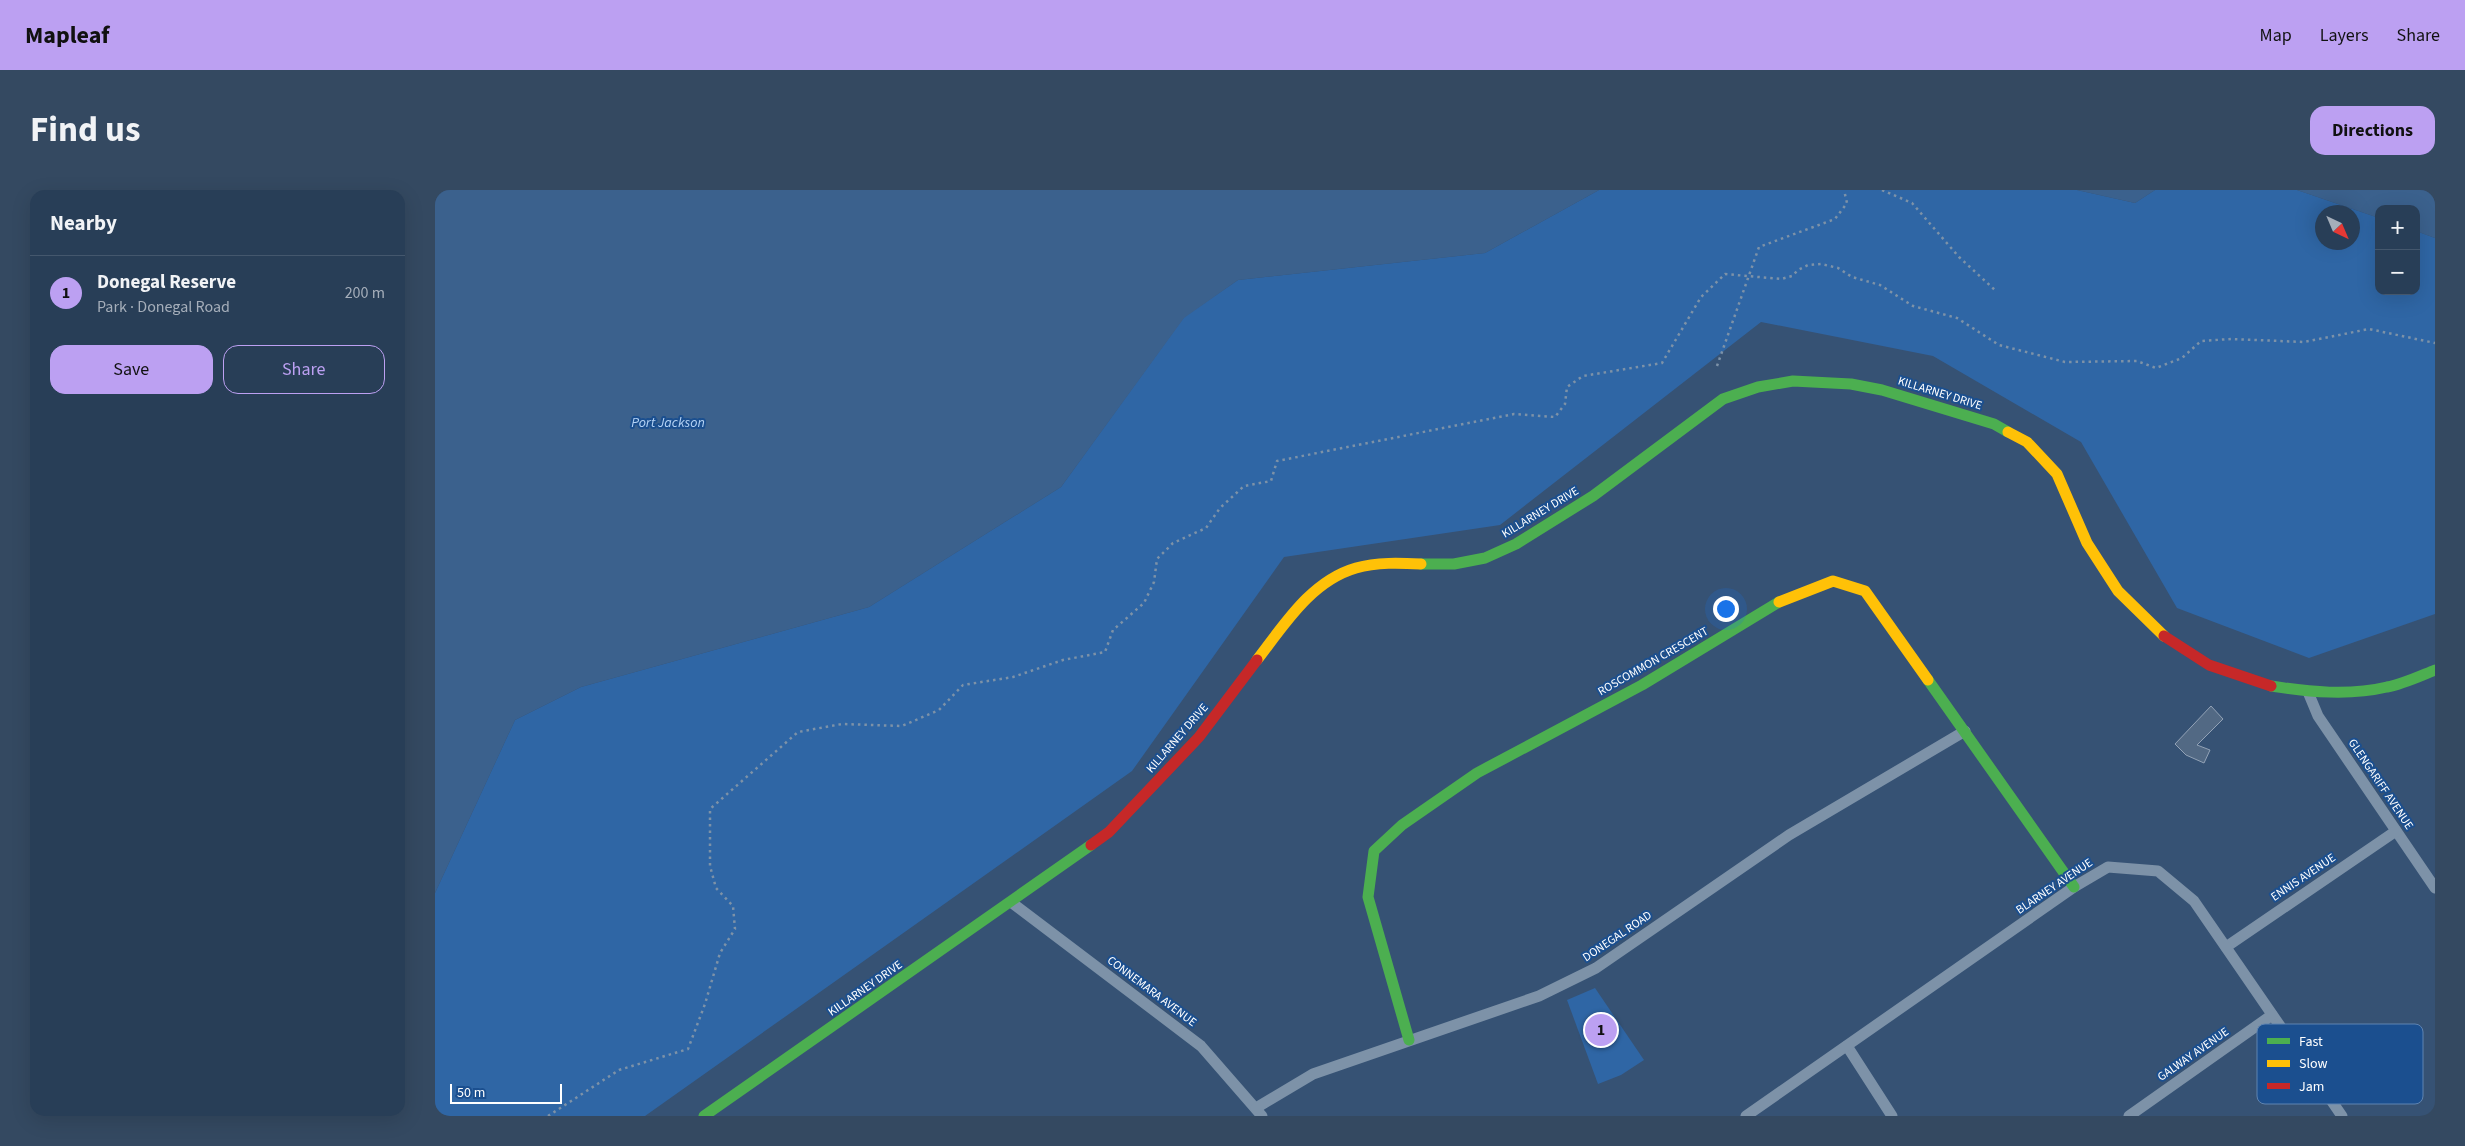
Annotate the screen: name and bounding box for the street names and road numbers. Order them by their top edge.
street label: KILLARNEY DRIVE [1896,373,1984,414]
street label: KILLARNEY DRIVE [1498,483,1582,542]
street label: ROSCOMMON CRESCENT [1595,623,1712,700]
street label: KILLARNEY DRIVE [1142,700,1212,777]
street label: GLENGARIFF AVENUE [2344,736,2417,833]
street label: ENNIS AVENUE [2268,850,2339,905]
street label: BLARNEY AVENUE [2013,854,2096,918]
street label: DONEGAL ROAD [1579,907,1655,966]
street label: CONNEMARA AVENUE [1103,952,1200,1031]
street label: KILLARNEY DRIVE [825,956,906,1020]
street label: GALWAY AVENUE [2154,1023,2232,1085]

